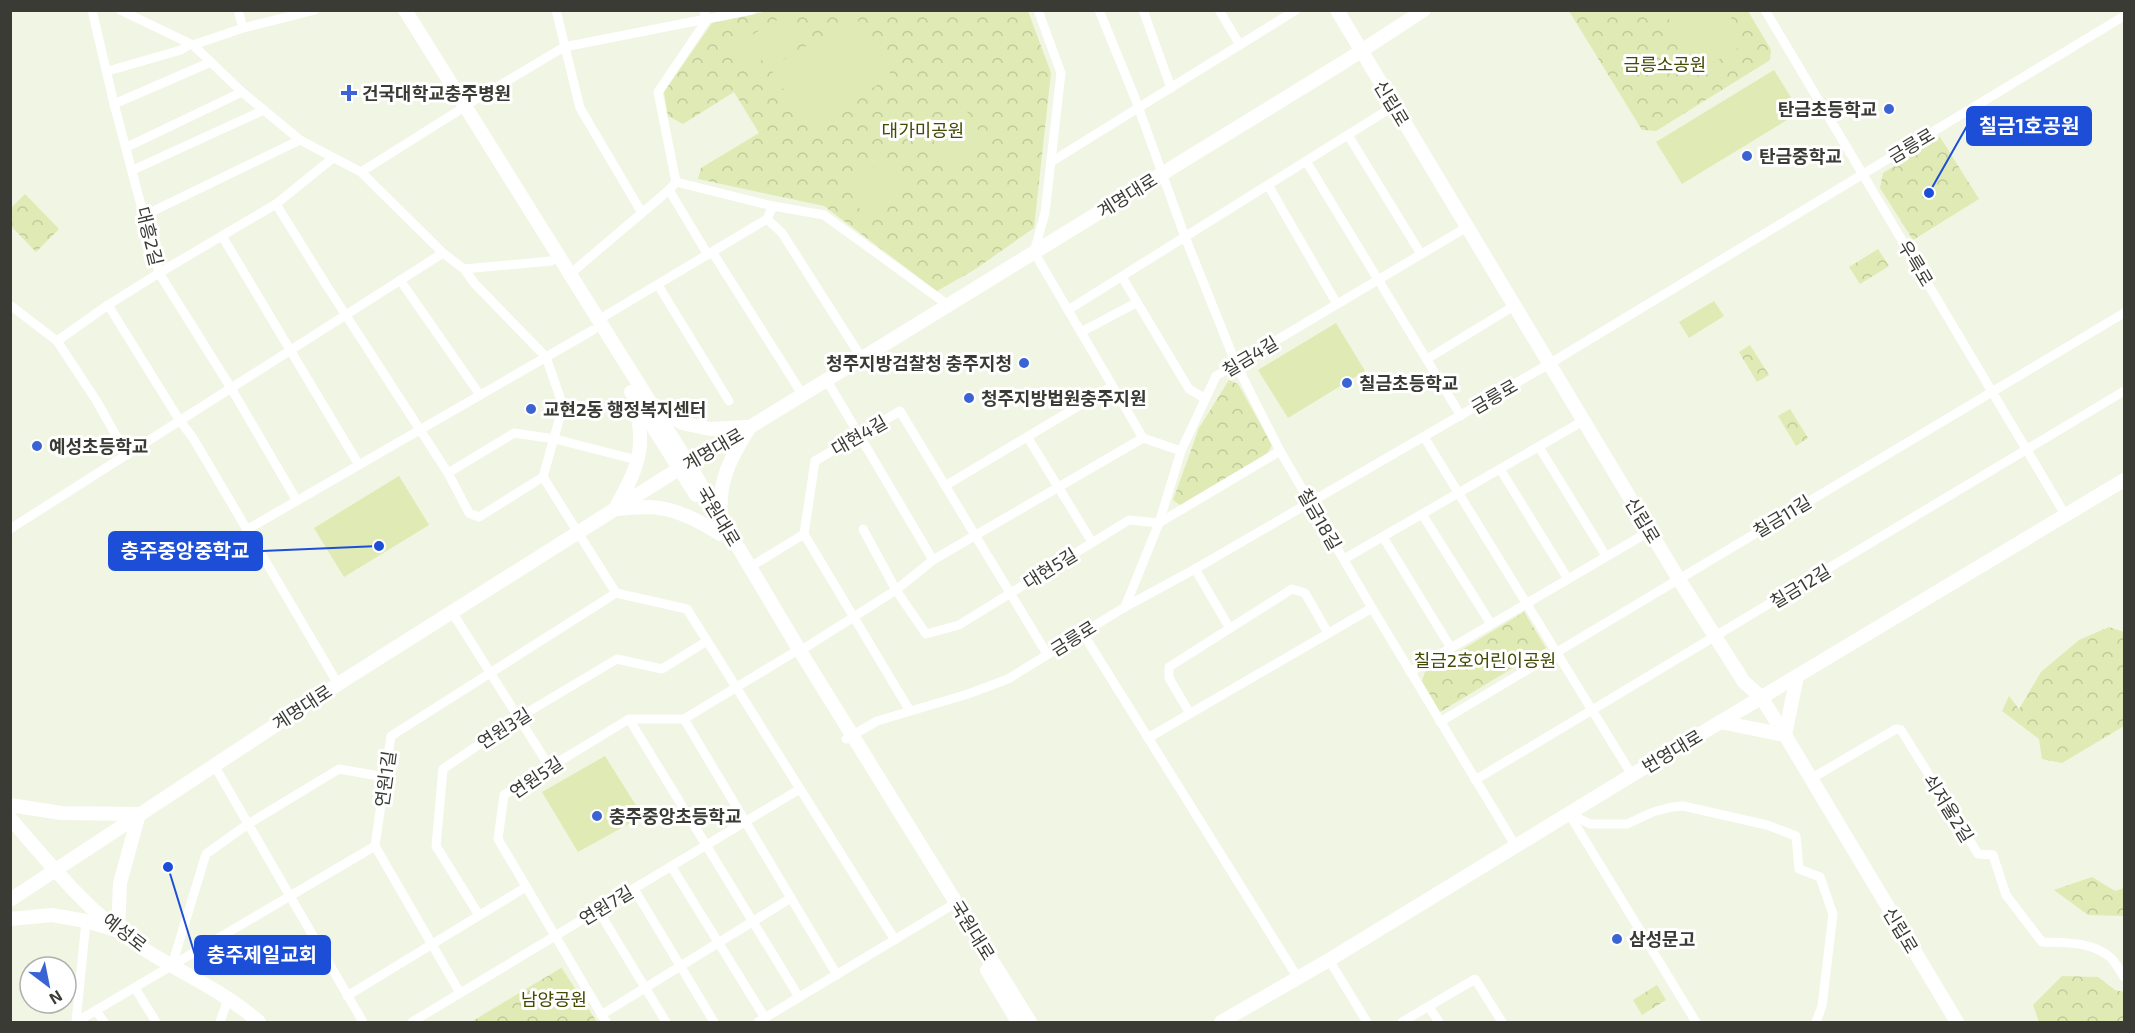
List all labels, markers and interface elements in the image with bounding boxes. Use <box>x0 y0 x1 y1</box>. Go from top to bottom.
park label: 금릉소공원 <box>1624 53 1706 75</box>
street label: 신립로 <box>1370 76 1414 130</box>
place label: 건국대학교충주병원 <box>362 82 511 104</box>
marker: 건국대학교충주병원 <box>340 84 358 102</box>
place label: 탄금초등학교 <box>1778 98 1877 120</box>
marker: 탄금초등학교 <box>1882 102 1896 116</box>
callout: 칠금1호공원 <box>1967 107 2091 145</box>
text: 칠금1호공원 <box>1979 113 2079 137</box>
park label: 대가미공원 <box>882 119 964 141</box>
street label: 금릉로 <box>1884 123 1938 167</box>
place label: 탄금중학교 <box>1759 145 1842 167</box>
marker: 탄금중학교 <box>1740 149 1754 163</box>
street label: 계명대로 <box>1093 168 1161 222</box>
street label: 대흥2길 <box>132 204 168 268</box>
street label: 우륵로 <box>1894 236 1938 290</box>
street label: 칠금4길 <box>1218 331 1282 381</box>
place label: 청주지방검찰청 충주지청 <box>826 352 1012 374</box>
marker: 청주지방검찰청 충주지청 <box>1017 356 1031 370</box>
place label: 칠금초등학교 <box>1359 372 1458 394</box>
street label: 금릉로 <box>1467 374 1521 418</box>
marker: 칠금초등학교 <box>1340 376 1354 390</box>
place label: 청주지방법원충주지원 <box>981 387 1147 409</box>
marker: 청주지방법원충주지원 <box>962 391 976 405</box>
place label: 교현2동 행정복지센터 <box>543 398 706 420</box>
marker: 교현2동 행정복지센터 <box>524 402 538 416</box>
street label: 대현4길 <box>827 410 891 460</box>
street label: 계명대로 <box>679 423 747 475</box>
place label: 예성초등학교 <box>49 435 148 457</box>
marker: 예성초등학교 <box>30 439 44 453</box>
street label: 국원대로 <box>693 482 745 550</box>
street label: 칠금18길 <box>1294 484 1346 554</box>
street label: 칠금11길 <box>1749 490 1815 542</box>
street label: 신립로 <box>1621 493 1665 547</box>
callout: 충주중앙중학교 <box>109 532 262 570</box>
text: 충주중앙중학교 <box>121 538 249 562</box>
street label: 대현5길 <box>1019 543 1081 593</box>
street label: 칠금12길 <box>1766 559 1834 613</box>
street label: 금릉로 <box>1046 616 1100 660</box>
park label: 칠금2호어린이공원 <box>1414 649 1556 671</box>
street label: 계명대로 <box>268 680 336 734</box>
street label: 연원3길 <box>473 703 535 753</box>
street label: 번영대로 <box>1638 725 1706 777</box>
street label: 연원1길 <box>370 749 400 809</box>
street label: 연원5길 <box>505 751 567 803</box>
street label: 쇠저울2길 <box>1919 770 1979 846</box>
place label: 충주중앙초등학교 <box>609 805 741 827</box>
marker: 충주중앙초등학교 <box>590 809 604 823</box>
street label: 연원7길 <box>575 880 637 930</box>
street label: 국원대로 <box>946 896 1000 964</box>
street label: 신립로 <box>1879 903 1923 957</box>
street label: 예성로 <box>99 908 151 956</box>
place label: 삼성문고 <box>1629 928 1695 950</box>
marker: 삼성문고 <box>1610 932 1624 946</box>
callout: 충주제일교회 <box>195 936 330 974</box>
text: 충주제일교회 <box>207 942 317 966</box>
north arrow <box>18 955 78 1015</box>
text: N <box>46 987 66 1009</box>
park label: 남양공원 <box>521 988 587 1010</box>

